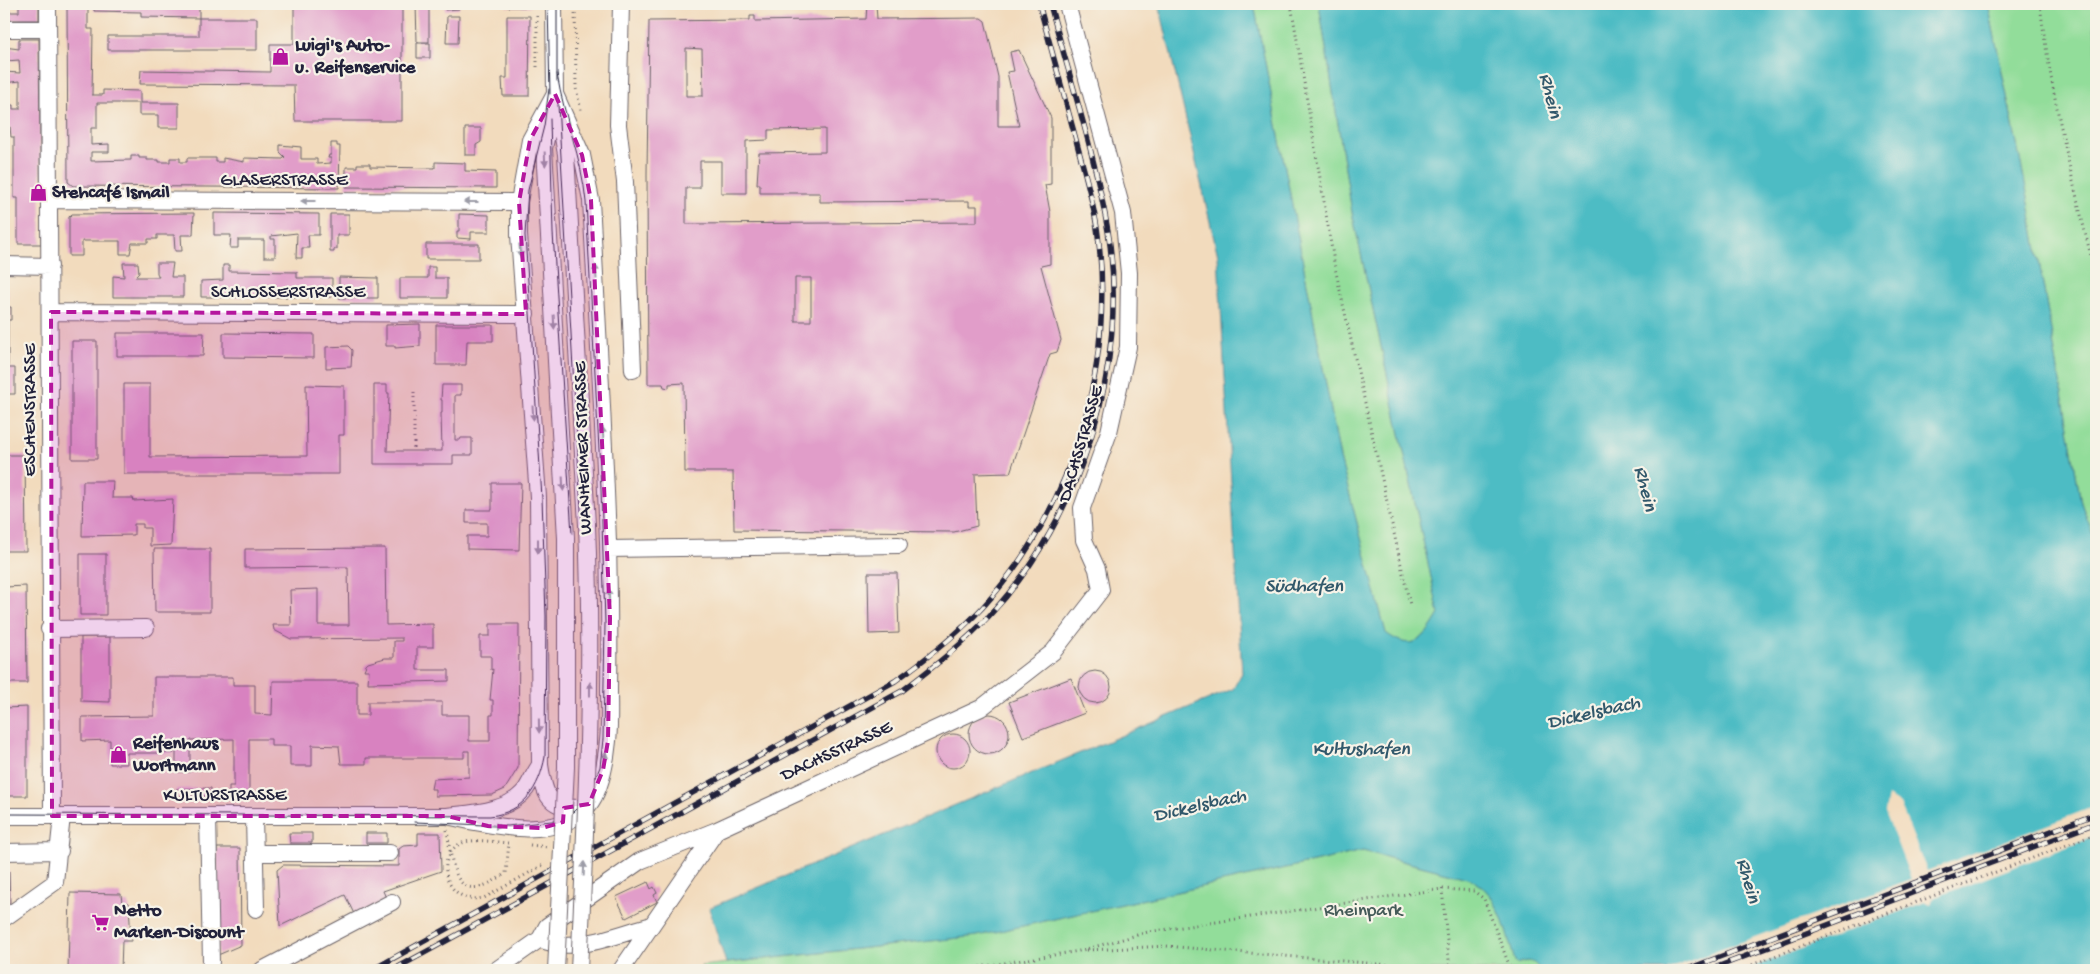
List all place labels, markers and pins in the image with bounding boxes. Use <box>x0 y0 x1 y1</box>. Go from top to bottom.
place label: Luigi's Auto- u. Reifenservice <box>295 35 416 80</box>
shop icon: Luigi's Auto- u. Reifenservice <box>271 47 291 67</box>
place label: Stehcafé Ismail <box>52 182 170 205</box>
shop icon: Stehcafé Ismail <box>28 183 48 203</box>
place label: Reifenhaus Wortmann <box>132 733 219 778</box>
shop icon: Reifenhaus Wortmann <box>109 745 129 765</box>
place label: Netto Marken-Discount <box>114 900 245 945</box>
supermarket icon: Netto Marken-Discount <box>90 912 110 932</box>

